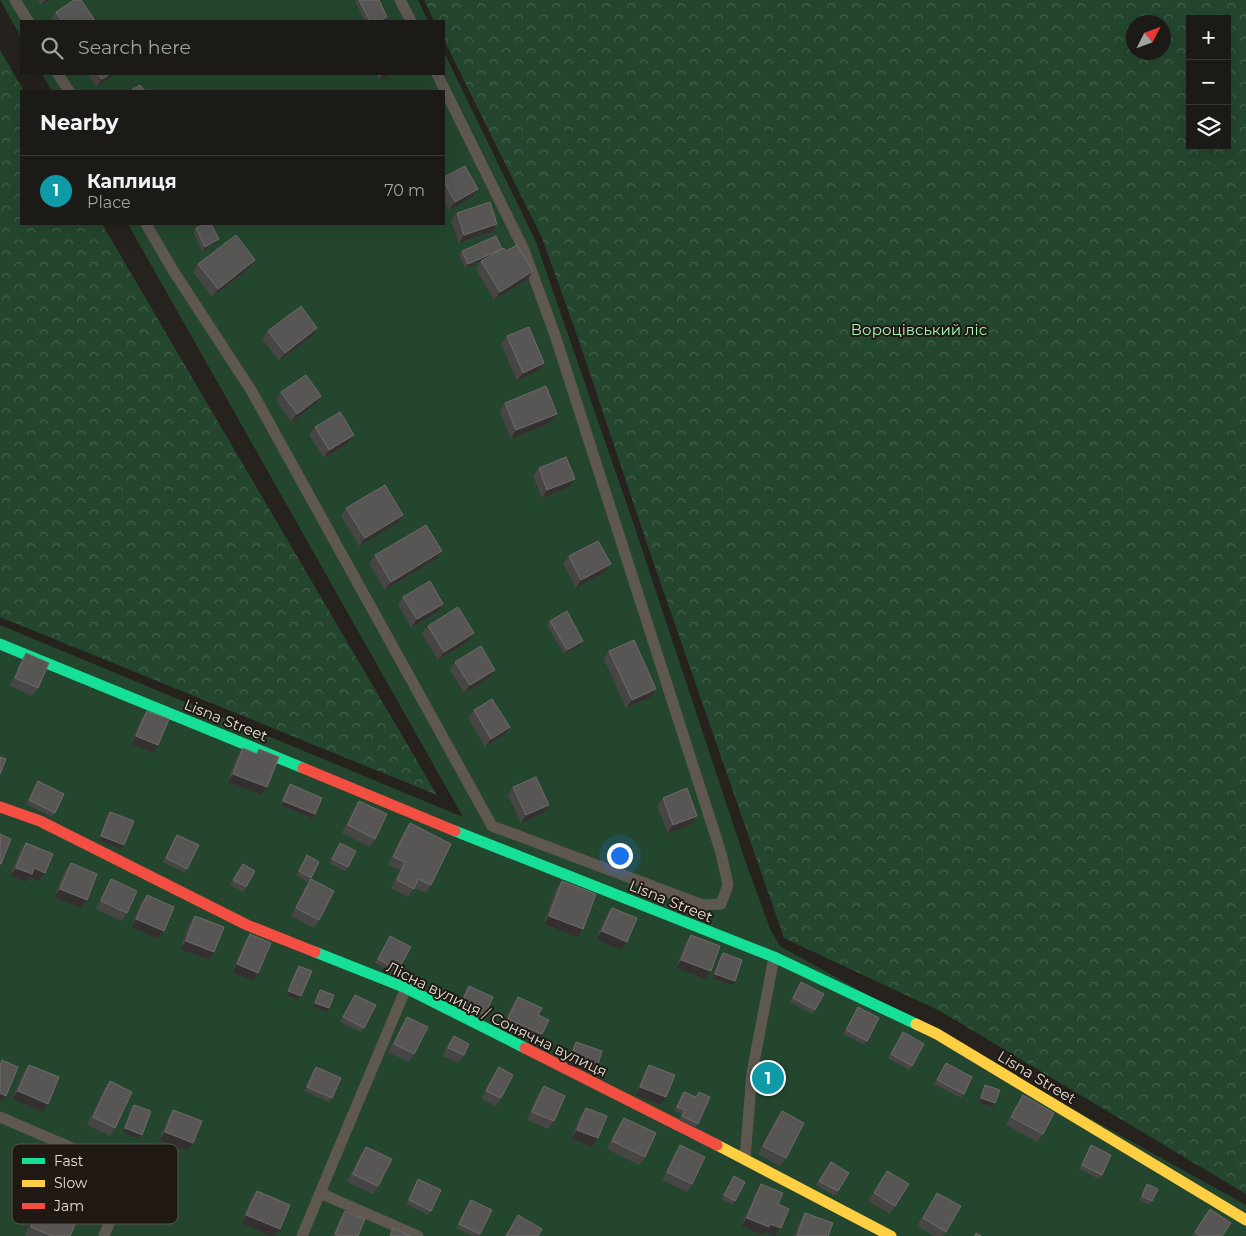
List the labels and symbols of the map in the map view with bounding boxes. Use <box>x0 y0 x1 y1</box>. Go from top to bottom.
north arrow <box>1126 15 1171 60</box>
park label: Вороцівський ліс <box>851 320 987 339</box>
street label: Lisna Street <box>181 695 271 745</box>
your location <box>607 843 633 869</box>
street label: Lisna Street <box>626 876 716 926</box>
street label: Лісна вулиця / Сонячна вулиця <box>383 957 611 1081</box>
street label: Lisna Street <box>994 1046 1080 1108</box>
pin: 1 <box>752 1059 784 1097</box>
legend <box>12 1144 178 1224</box>
text: Fast <box>54 1152 84 1170</box>
text: Slow <box>54 1174 88 1192</box>
text: Jam <box>53 1197 84 1215</box>

